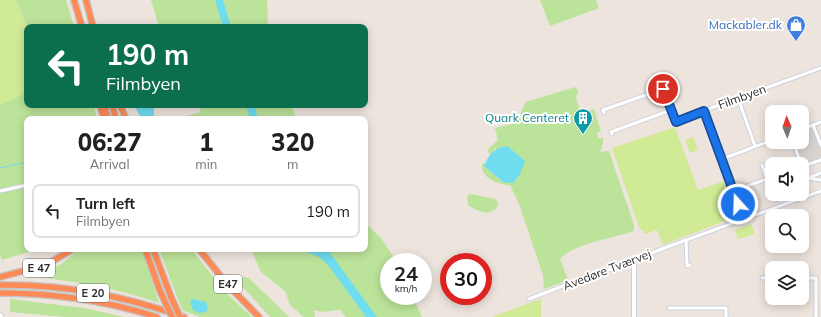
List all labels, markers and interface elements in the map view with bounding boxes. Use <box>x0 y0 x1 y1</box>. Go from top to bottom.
shop icon: Mackabler.dk <box>785 14 807 42</box>
place label: Mackabler.dk <box>709 17 783 32</box>
text: 190 m <box>106 37 189 72</box>
icon: left <box>40 40 92 92</box>
text: Filmbyen <box>106 72 181 95</box>
pin <box>646 72 680 106</box>
icon: arrive <box>652 78 674 100</box>
street label: Filmbyen <box>716 81 768 112</box>
north arrow <box>765 105 809 149</box>
map controls <box>765 105 809 305</box>
building icon: Quark Centeret <box>572 107 594 135</box>
place label: Quark Centeret <box>485 110 569 125</box>
text: 06:27 <box>78 127 142 157</box>
text: 1 <box>199 127 214 157</box>
text: 320 <box>271 127 314 157</box>
text: Arrival <box>90 156 130 172</box>
text: min <box>195 156 217 172</box>
text: m <box>287 156 298 172</box>
button: sound <box>765 157 809 201</box>
position arrow <box>717 183 759 225</box>
text: Turn left <box>76 194 135 213</box>
icon: left <box>42 200 64 222</box>
text: 190 m <box>306 202 350 221</box>
button: search <box>765 209 809 253</box>
text: Filmbyen <box>76 213 130 229</box>
street label: Avedøre Tværvej <box>561 246 653 293</box>
speed limit sign: 30 <box>440 253 492 305</box>
road number: E 47 <box>23 259 55 277</box>
text: 24 <box>394 261 418 286</box>
button: layers <box>765 261 809 305</box>
road number: E47 <box>214 275 242 293</box>
text: km/h <box>395 282 417 295</box>
road number: E 20 <box>77 284 109 302</box>

